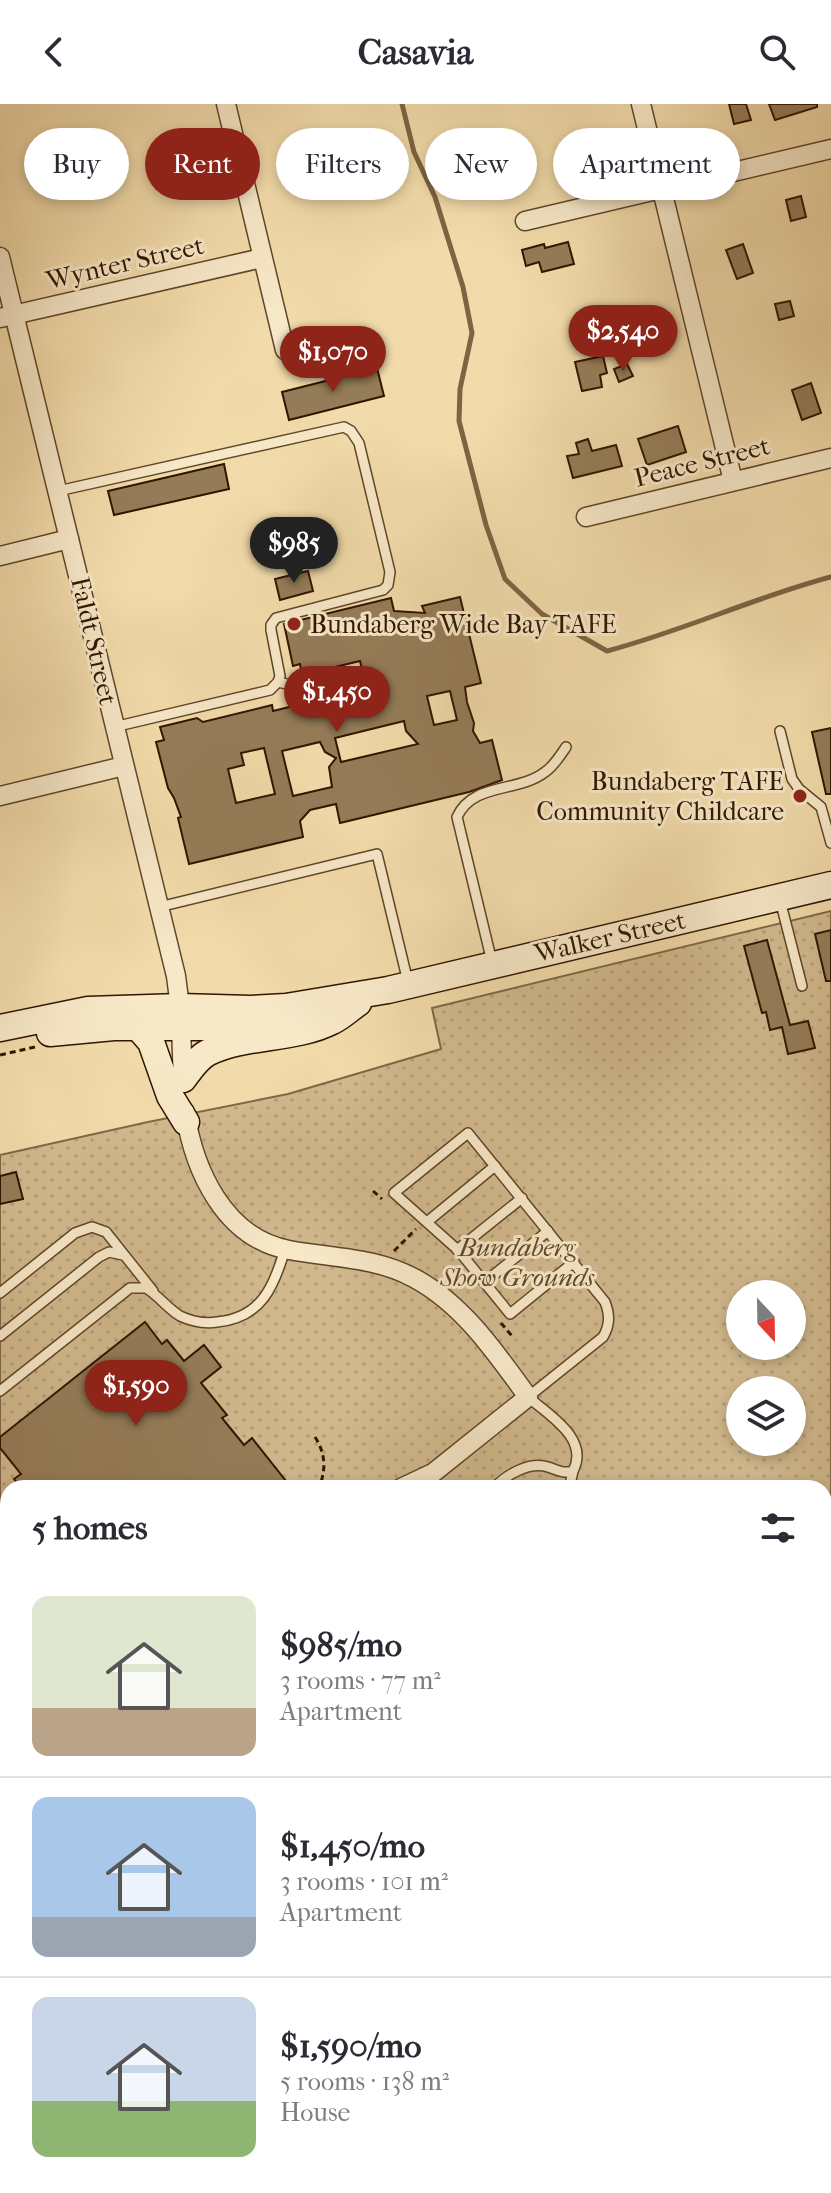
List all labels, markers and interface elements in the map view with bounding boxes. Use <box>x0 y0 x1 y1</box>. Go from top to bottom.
icon: back <box>32 30 76 74</box>
icon: search <box>755 30 799 74</box>
text: Casavia <box>358 31 473 73</box>
chip: Buy <box>24 128 129 200</box>
chip: Rent <box>145 128 260 200</box>
chip: Filters <box>276 128 409 200</box>
chip: New <box>425 128 537 200</box>
chip: Apartment <box>553 128 740 200</box>
street label: Wynter Street <box>42 230 208 296</box>
pin: $2,540 <box>558 305 688 373</box>
text: $2,540 <box>587 315 659 346</box>
pin: $1,070 <box>268 326 398 394</box>
text: $1,070 <box>298 336 368 367</box>
street label: Peace Street <box>631 430 774 494</box>
pin: $985 <box>247 517 341 585</box>
text: $985 <box>268 527 320 558</box>
street label: Faldt Street <box>64 574 124 709</box>
place label: Bundaberg Wide Bay TAFE <box>310 609 617 640</box>
marker: Bundaberg Wide Bay TAFE <box>285 615 303 633</box>
pin: $1,450 <box>272 666 402 734</box>
text: $1,450 <box>302 676 372 707</box>
place label: Bundaberg TAFE Community Childcare <box>536 766 784 827</box>
marker: Bundaberg TAFE Community Childcare <box>791 787 809 805</box>
street label: Walker Street <box>530 904 689 970</box>
park label: Bundaberg Show Grounds <box>439 1232 595 1293</box>
north arrow <box>726 1280 806 1360</box>
map controls <box>726 1280 806 1456</box>
pin: $1,590 <box>71 1360 201 1428</box>
text: $1,590 <box>102 1370 170 1401</box>
button: layers <box>726 1376 806 1456</box>
icon: filters <box>756 1506 800 1550</box>
text: 5 homes <box>32 1508 147 1548</box>
text: $985/mo <box>280 1625 402 1665</box>
icon: home <box>96 1628 192 1724</box>
text: 3 rooms · 77 m² <box>280 1665 441 1696</box>
text: Apartment <box>280 1696 402 1727</box>
text: $1,450/mo <box>280 1826 425 1866</box>
icon: home <box>96 1829 192 1925</box>
text: 3 rooms · 101 m² <box>280 1866 448 1897</box>
text: Apartment <box>280 1897 402 1928</box>
text: $1,590/mo <box>280 2026 421 2066</box>
icon: home <box>96 2029 192 2125</box>
text: 5 rooms · 138 m² <box>280 2066 449 2097</box>
text: House <box>280 2097 350 2128</box>

